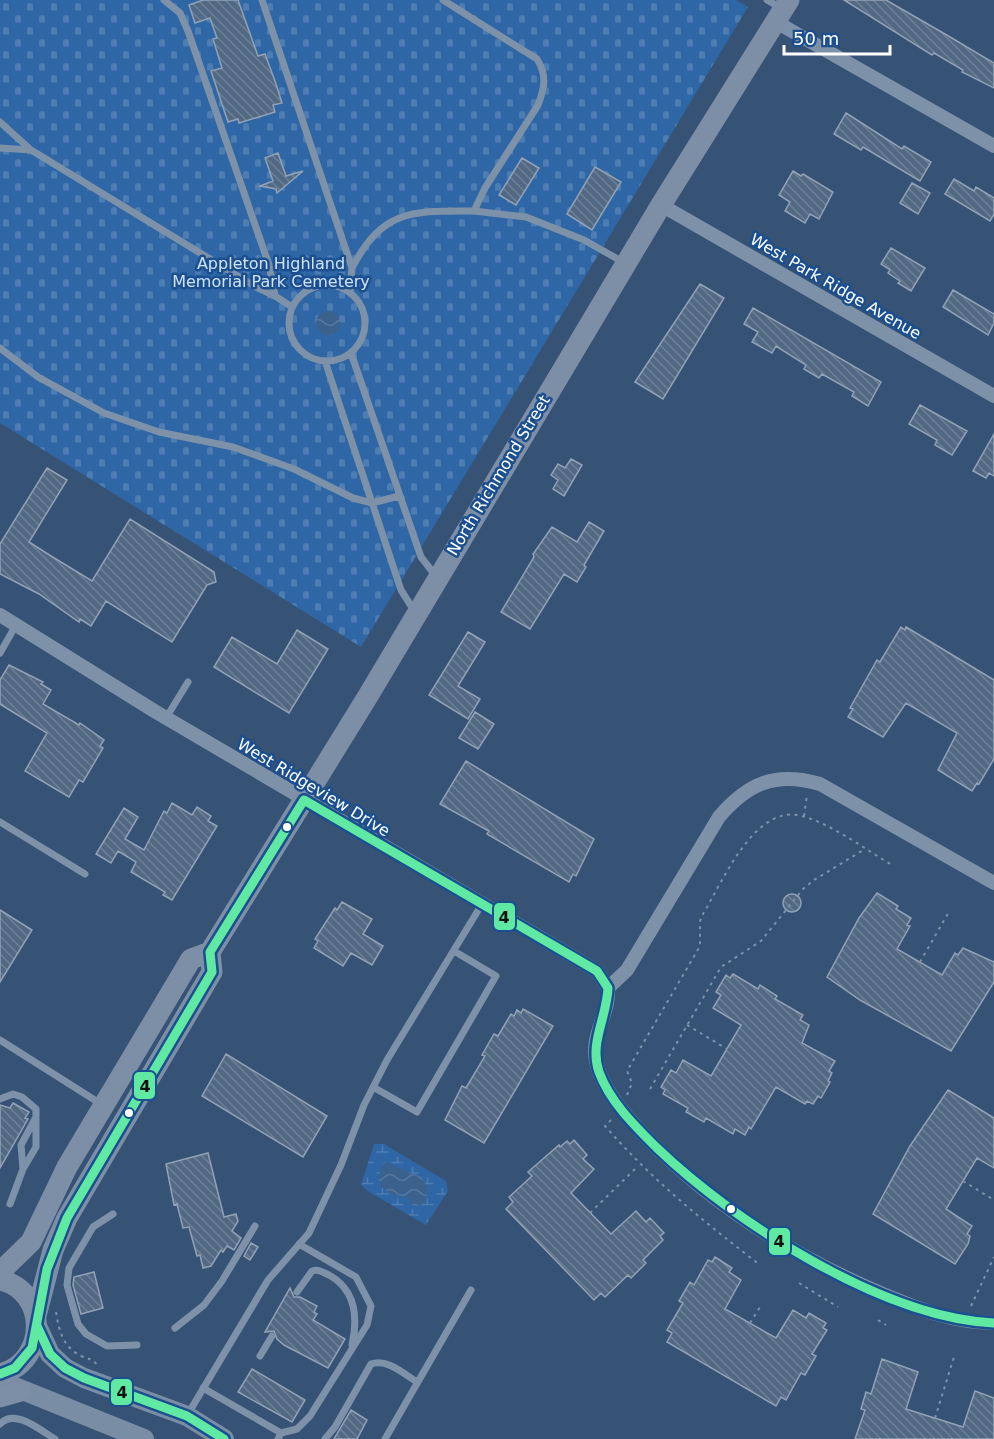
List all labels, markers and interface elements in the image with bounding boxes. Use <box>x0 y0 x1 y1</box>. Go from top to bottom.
scale bar <box>784 18 890 56</box>
text: 50 m <box>793 28 839 49</box>
street label: West Park Ridge Avenue <box>747 230 925 343</box>
park label: Appleton Highland Memorial Park Cemetery <box>172 254 370 291</box>
street label: North Richmond Street <box>443 392 554 559</box>
street label: West Ridgeview Drive <box>234 734 394 841</box>
unlabelled marker <box>281 821 293 833</box>
line badge: 4 <box>493 902 516 931</box>
text: 4 <box>498 908 510 927</box>
line badge: 4 <box>133 1071 156 1100</box>
text: 4 <box>139 1077 151 1096</box>
unlabelled marker <box>123 1107 135 1119</box>
unlabelled marker <box>725 1203 737 1215</box>
line badge: 4 <box>768 1227 791 1256</box>
text: 4 <box>773 1232 785 1251</box>
line badge: 4 <box>110 1378 133 1406</box>
text: 4 <box>116 1383 128 1402</box>

